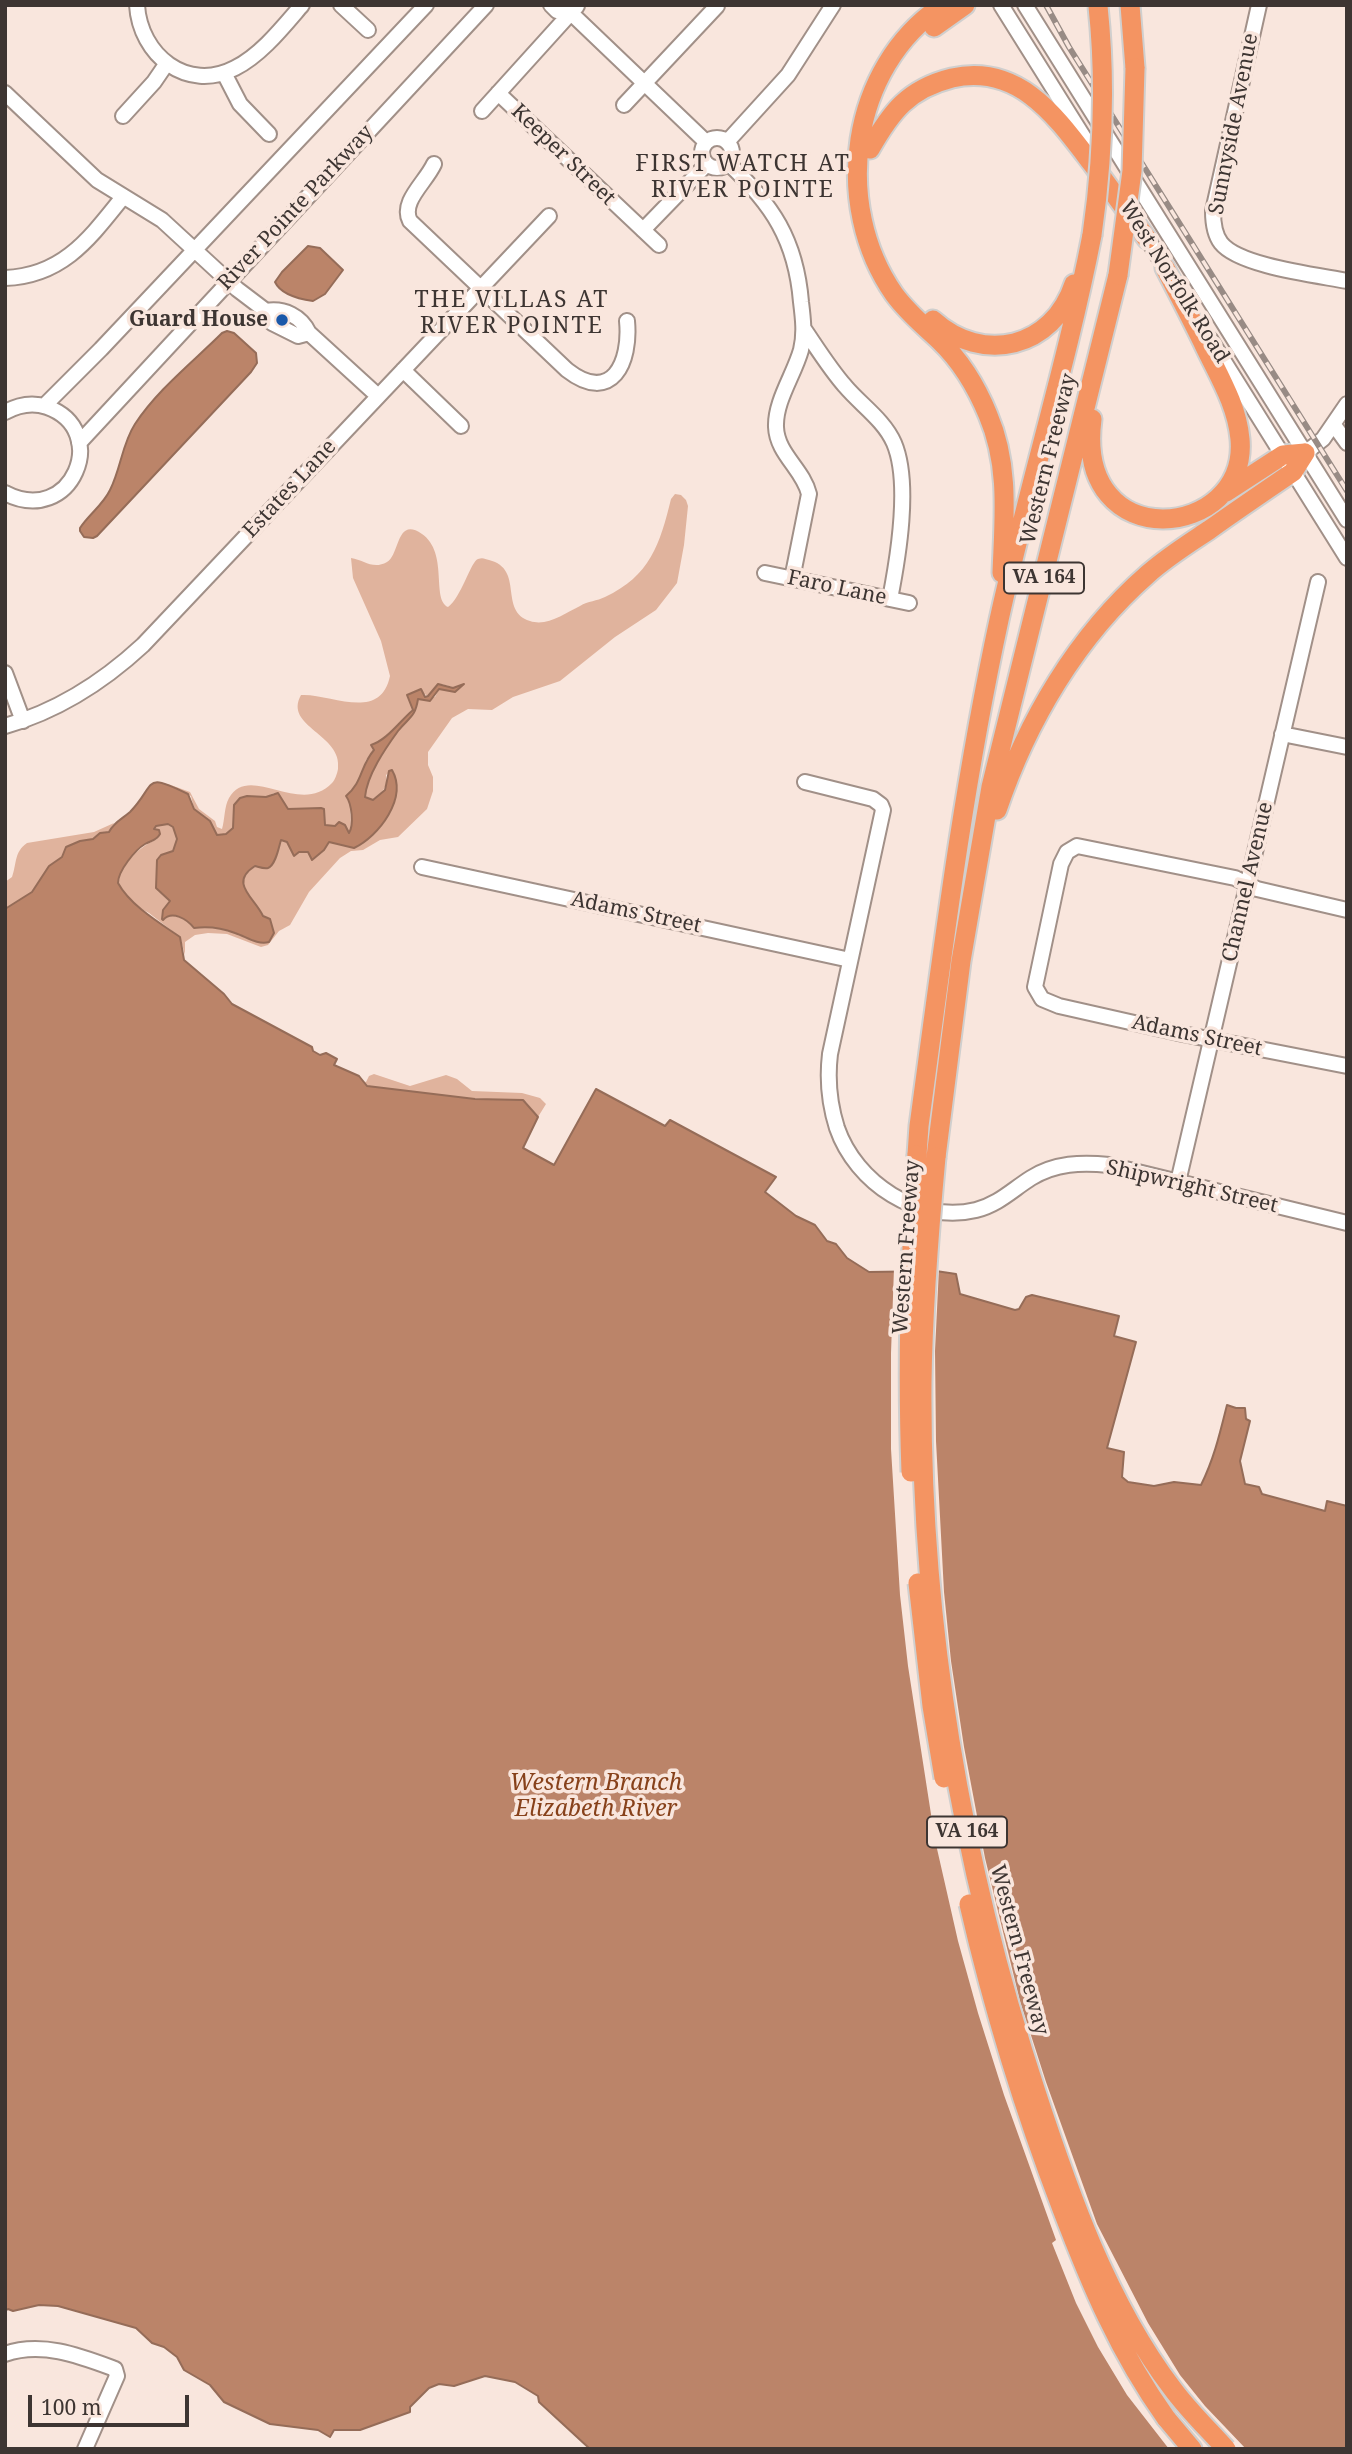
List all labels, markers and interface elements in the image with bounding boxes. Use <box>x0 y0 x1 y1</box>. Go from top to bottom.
street label: Sunnyside Avenue <box>1204 31 1264 217</box>
street label: Keeper Street <box>506 99 620 211</box>
street label: River Pointe Parkway <box>213 120 379 296</box>
district label: FIRST WATCH AT RIVER POINTE <box>637 150 849 204</box>
street label: West Norfolk Road <box>1114 196 1234 368</box>
district label: THE VILLAS AT RIVER POINTE <box>416 286 608 340</box>
place label: Guard House <box>129 307 268 333</box>
marker: Guard House <box>274 312 290 328</box>
street label: Western Freeway <box>1016 371 1082 547</box>
street label: Estates Lane <box>238 435 342 543</box>
road number: VA 164 <box>1004 562 1084 594</box>
street label: Faro Lane <box>785 565 889 611</box>
street label: Channel Avenue <box>1217 800 1279 964</box>
street label: Adams Street <box>569 887 703 939</box>
street label: Adams Street <box>1130 1010 1264 1062</box>
street label: Shipwright Street <box>1104 1155 1280 1219</box>
street label: Western Freeway <box>888 1159 926 1335</box>
water label: Western Branch Elizabeth River <box>510 1769 682 1823</box>
road number: VA 164 <box>927 1816 1007 1848</box>
street label: Western Freeway <box>984 1862 1054 2038</box>
scale bar <box>32 2380 192 2424</box>
text: 100 m <box>41 2393 102 2421</box>

